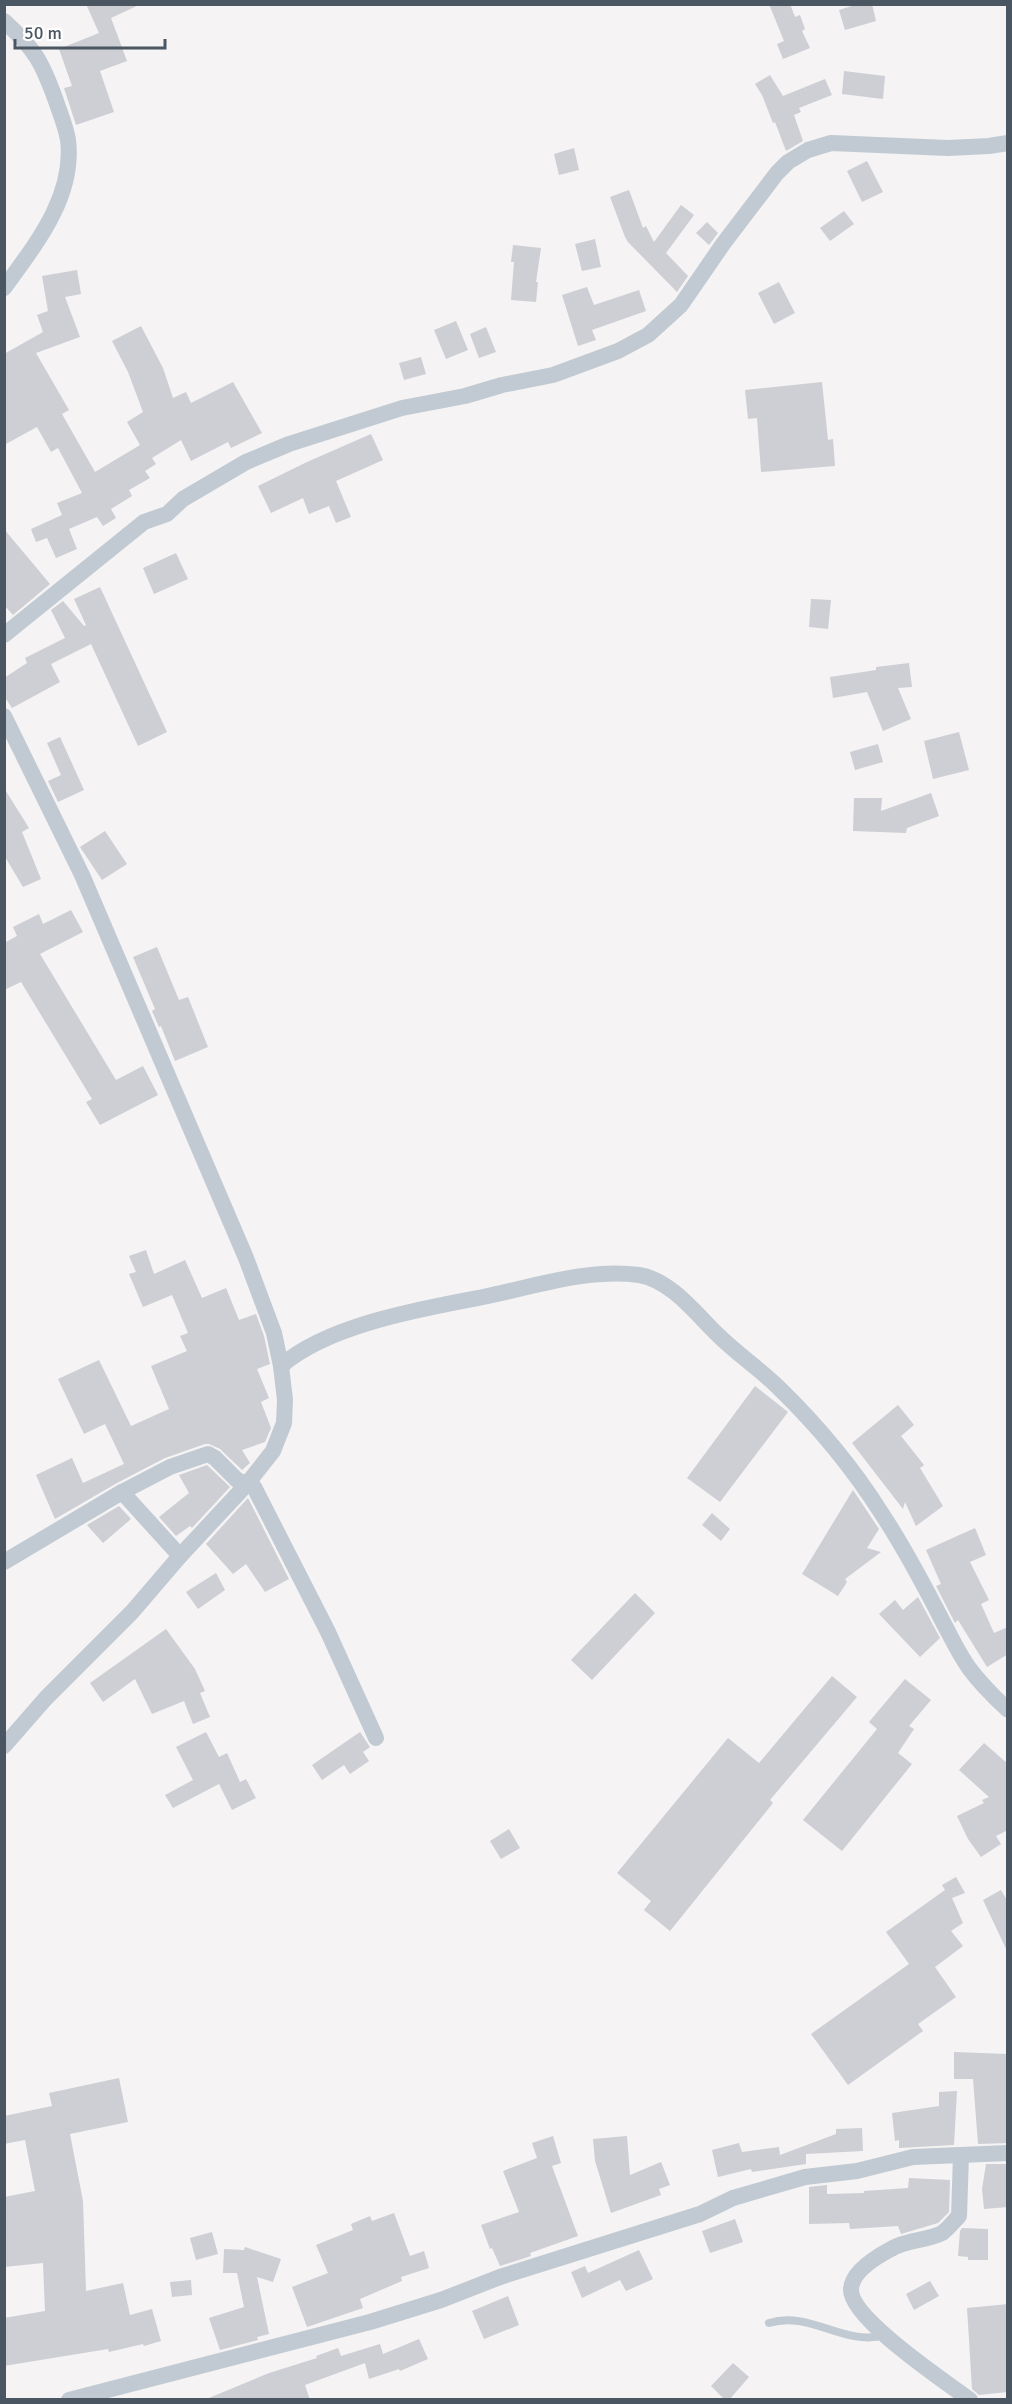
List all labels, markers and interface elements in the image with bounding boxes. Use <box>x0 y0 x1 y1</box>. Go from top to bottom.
scale bar <box>15 12 165 50</box>
text: 50 m <box>24 22 62 44</box>

